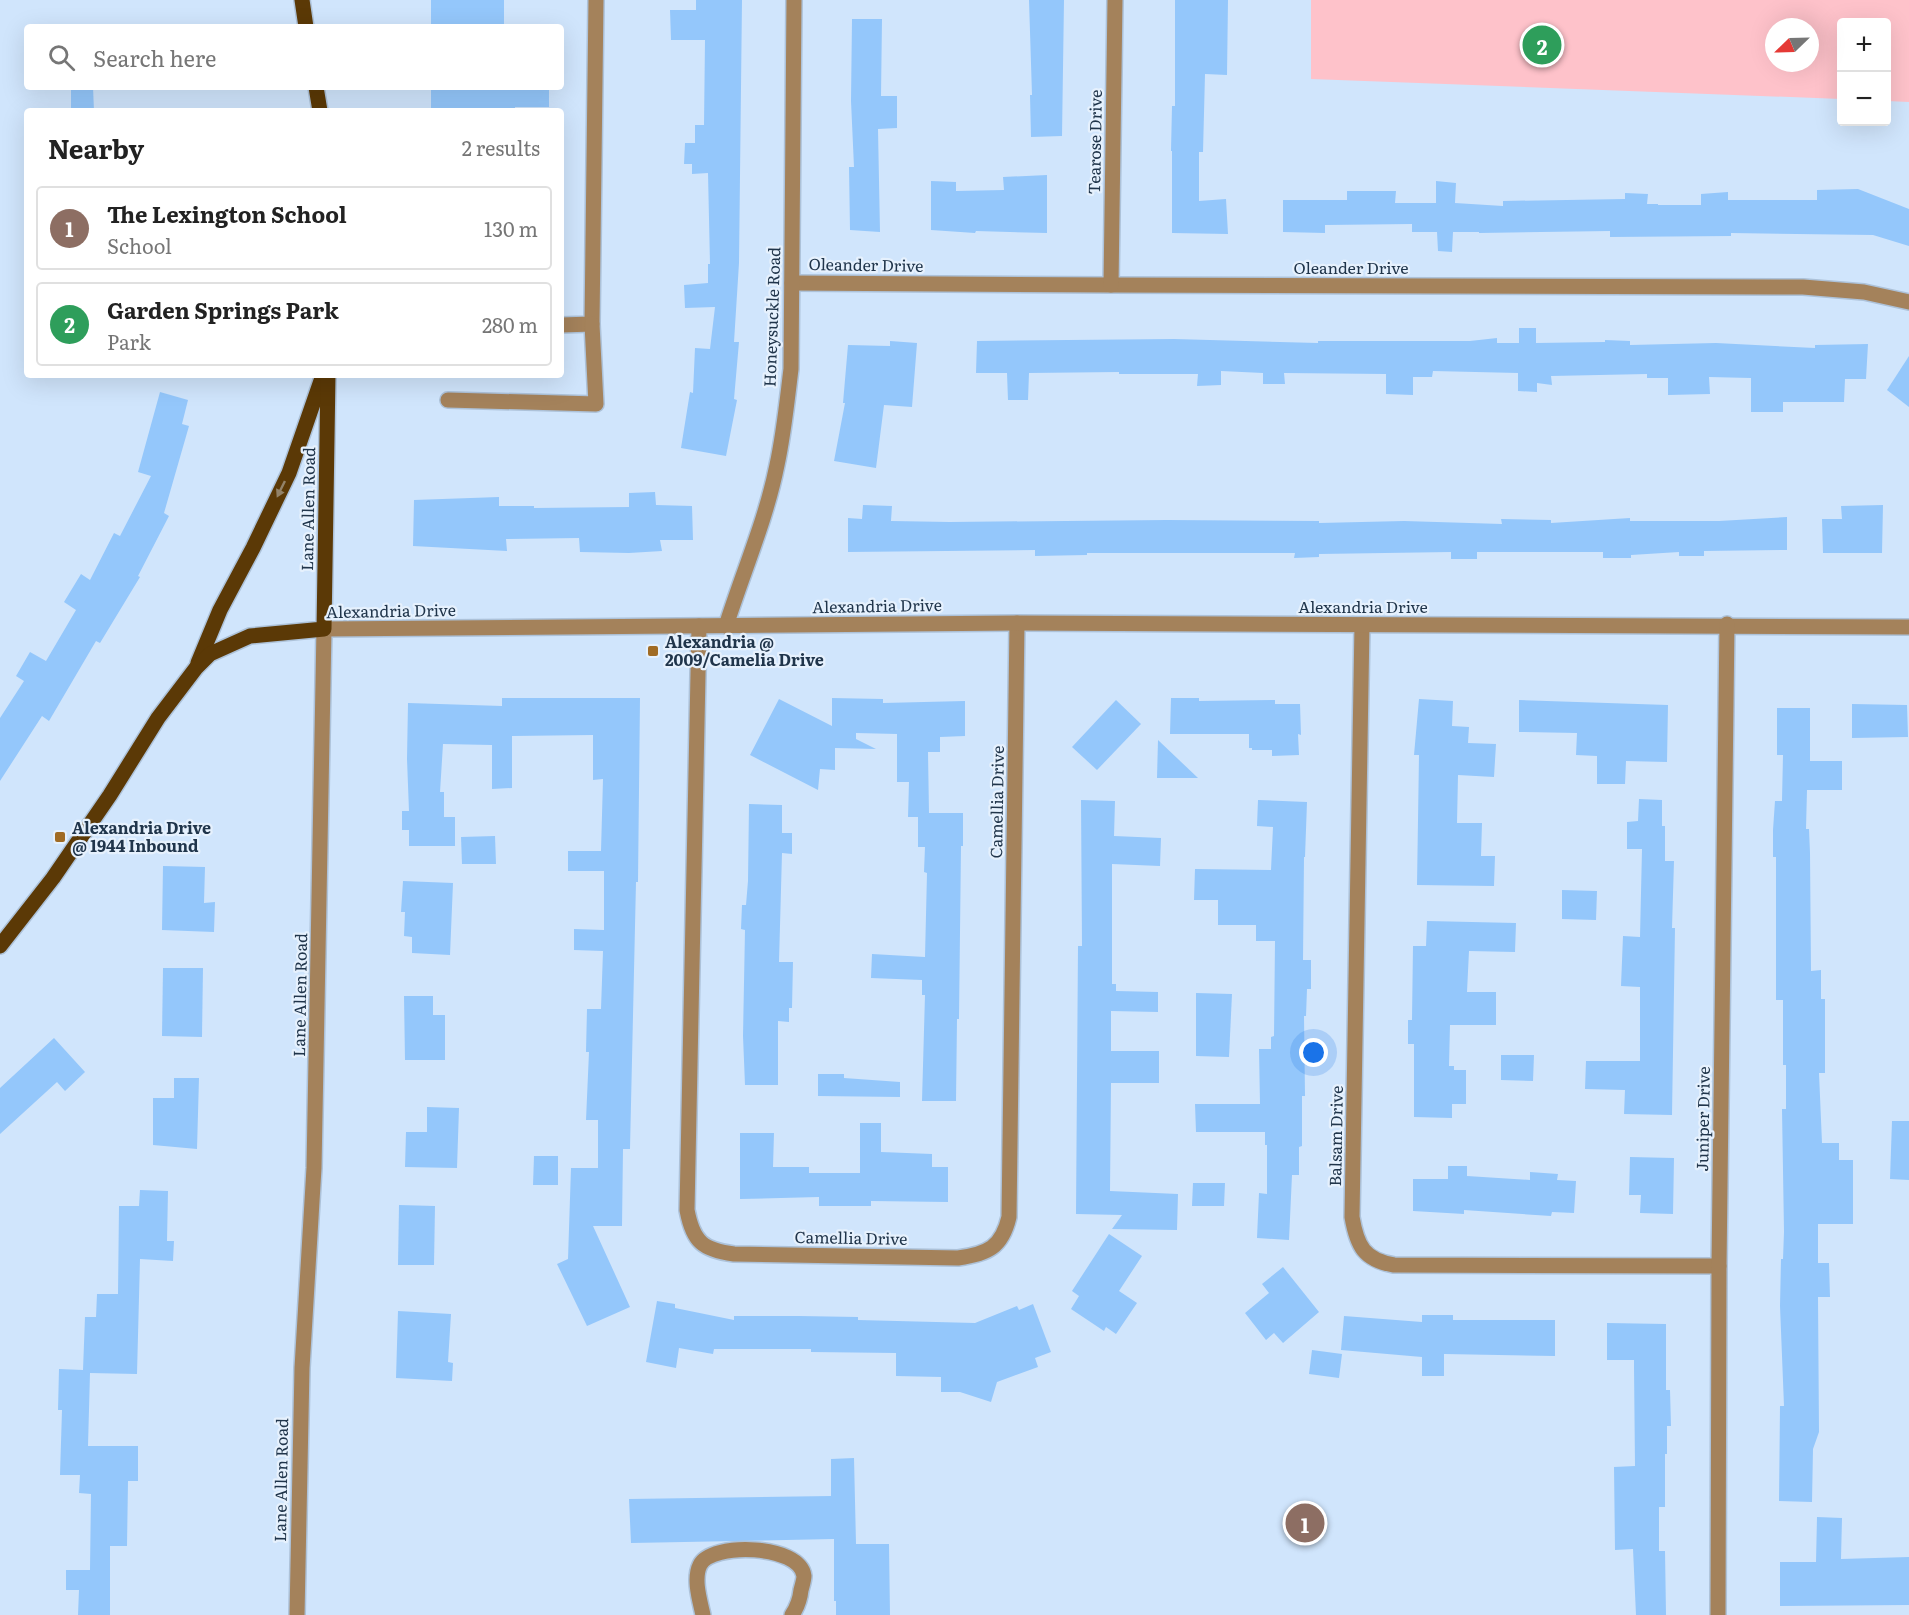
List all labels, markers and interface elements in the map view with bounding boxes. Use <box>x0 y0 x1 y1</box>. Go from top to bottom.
north arrow <box>1765 18 1819 72</box>
map controls <box>1837 18 1891 126</box>
button: + <box>1837 18 1891 72</box>
pin: 2 <box>1522 22 1562 68</box>
search box <box>24 24 564 90</box>
icon: search <box>45 41 78 74</box>
text: Search here <box>93 41 216 74</box>
button: − <box>1837 72 1891 126</box>
street label: Tearose Drive <box>1081 89 1107 195</box>
text: Nearby <box>48 128 144 167</box>
text: 2 results <box>462 132 540 162</box>
text: The Lexington School <box>107 197 347 230</box>
text: 1 <box>65 213 74 243</box>
text: 130 m <box>484 213 538 243</box>
text: School <box>107 230 172 260</box>
street label: Honeysuckle Road <box>757 246 785 387</box>
street label: Oleander Drive <box>808 251 924 277</box>
street label: Oleander Drive <box>1293 255 1409 279</box>
text: Garden Springs Park <box>107 293 339 326</box>
text: 2 <box>64 309 75 339</box>
text: 280 m <box>482 309 538 339</box>
text: Park <box>107 326 151 356</box>
street label: Lane Allen Road <box>294 447 320 571</box>
one-way arrow <box>277 480 286 497</box>
street label: Alexandria Drive <box>812 592 942 618</box>
street label: Alexandria Drive <box>1298 594 1428 618</box>
street label: Alexandria Drive <box>326 597 456 623</box>
place label: Alexandria @ 2009/Camelia Drive <box>665 629 824 671</box>
marker: Alexandria @ 2009/Camelia Drive <box>646 644 660 658</box>
street label: Camellia Drive <box>983 745 1009 859</box>
place label: Alexandria Drive @ 1944 Inbound <box>72 815 211 857</box>
marker: Alexandria Drive @ 1944 Inbound <box>53 830 67 844</box>
street label: Lane Allen Road <box>286 933 312 1057</box>
your location <box>1299 1038 1328 1067</box>
street label: Juniper Drive <box>1689 1066 1715 1172</box>
street label: Balsam Drive <box>1322 1085 1348 1187</box>
street label: Camellia Drive <box>794 1224 908 1250</box>
street label: Lane Allen Road <box>267 1418 293 1542</box>
pin: 1 <box>1286 1500 1324 1546</box>

